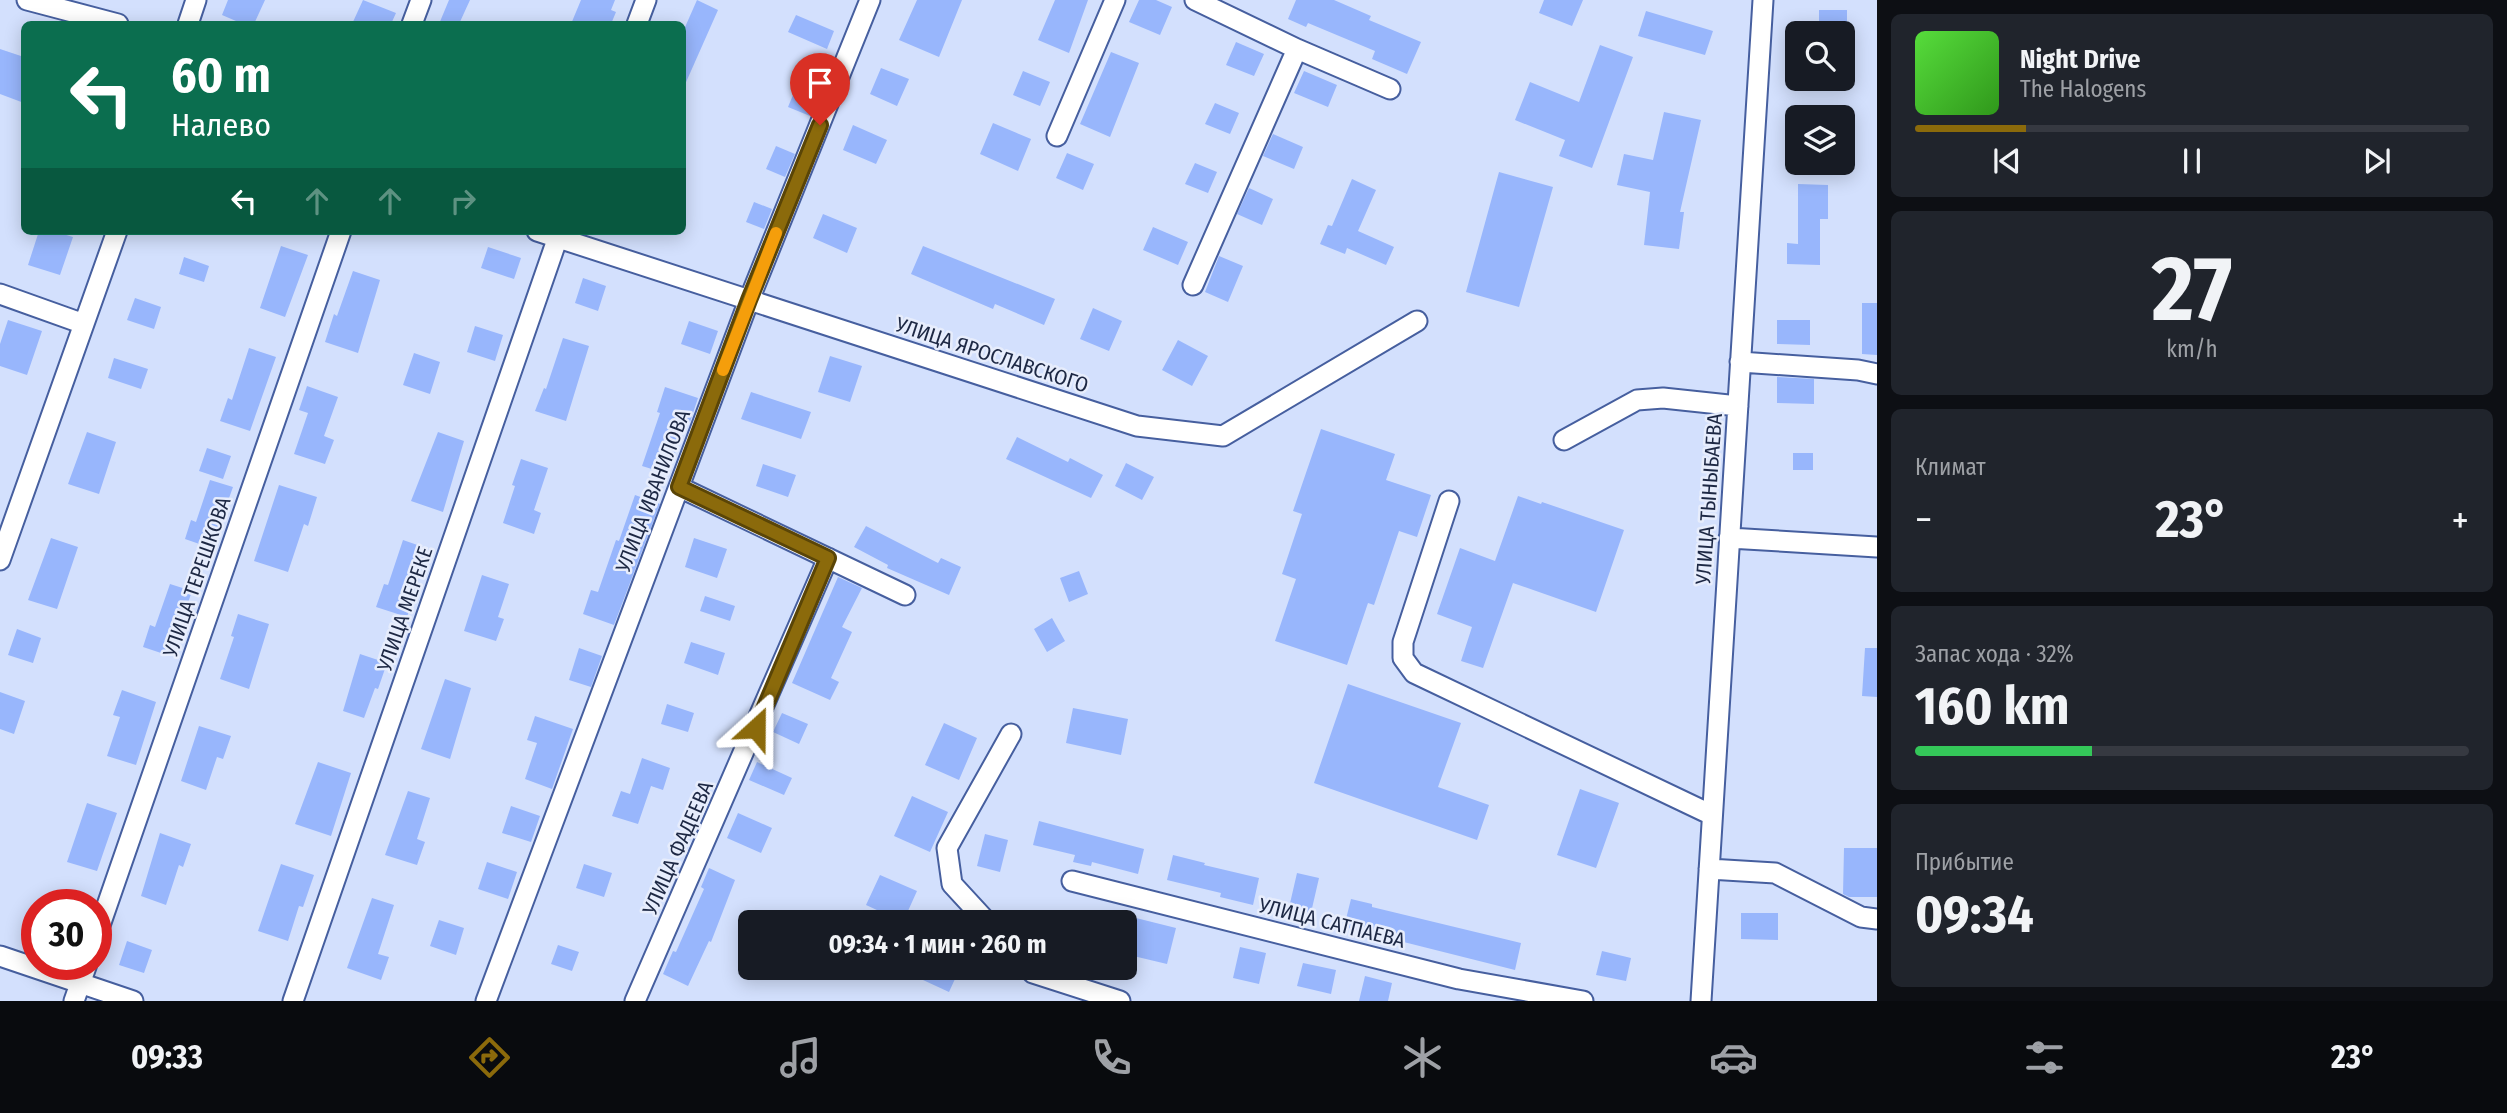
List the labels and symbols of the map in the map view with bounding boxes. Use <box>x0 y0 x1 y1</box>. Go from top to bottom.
pin <box>790 53 850 125</box>
street label: УЛИЦА ЯРОСЛАВСКОГО <box>891 311 1092 398</box>
street label: УЛИЦА ИВАНИЛОВА <box>610 406 696 577</box>
street label: УЛИЦА ТЫНЫБАЕВА <box>1690 413 1728 586</box>
street label: УЛИЦА ТЕРЕШКОВА <box>157 493 237 661</box>
street label: УЛИЦА МЕРЕКЕ <box>371 543 439 676</box>
position arrow <box>719 691 793 765</box>
street label: УЛИЦА ФАДЕЕВА <box>637 777 719 920</box>
speed limit sign: 30 <box>21 889 112 980</box>
street label: УЛИЦА САТПАЕВА <box>1255 892 1408 954</box>

